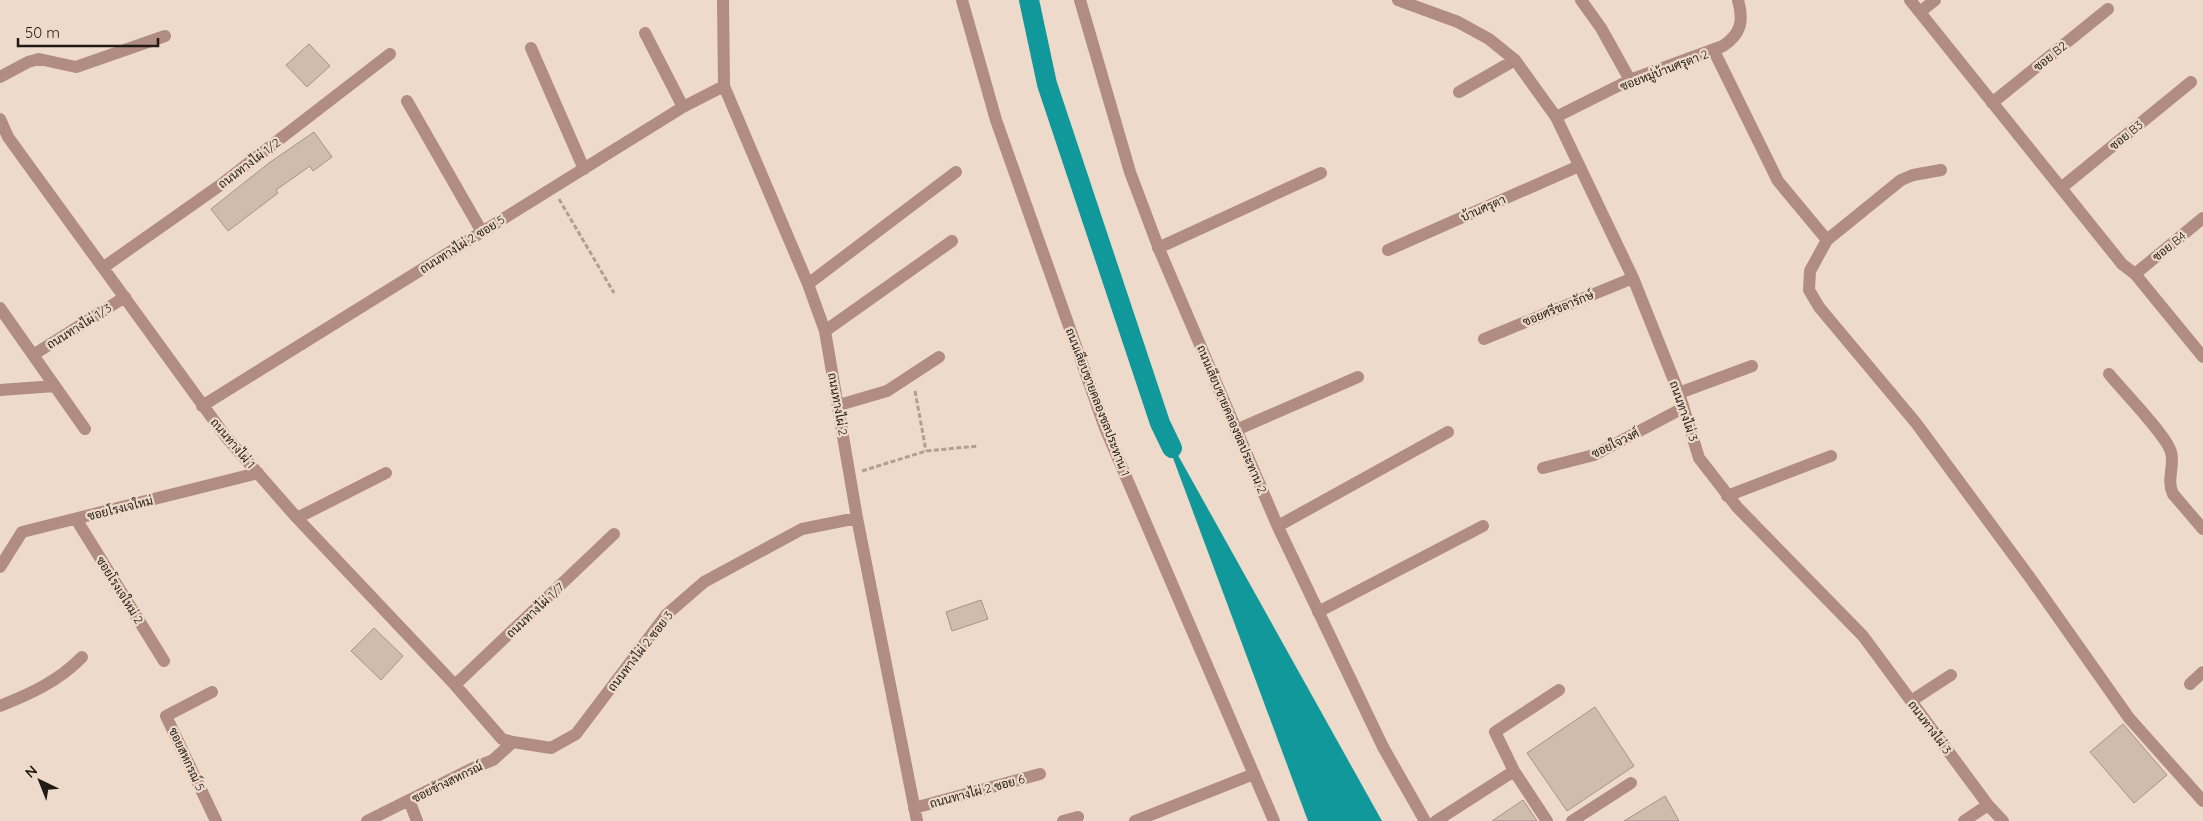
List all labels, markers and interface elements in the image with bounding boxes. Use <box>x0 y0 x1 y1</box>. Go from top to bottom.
scale bar <box>18 15 158 47</box>
text: 50 m <box>25 23 60 42</box>
street label: ซอย B2 <box>2030 38 2070 74</box>
street label: ซอยหมู่บ้านศรุตา 2 <box>1618 46 1711 96</box>
street label: ซอย B3 <box>2106 117 2146 153</box>
street label: ถนนทางไผ่ 1/2 <box>215 134 283 191</box>
street label: บ้านศรุตา <box>1458 192 1508 226</box>
street label: ถนนทางไผ่ 2 ซอย 5 <box>417 212 507 276</box>
street label: ซอย B4 <box>2149 228 2189 264</box>
street label: ซอยศรีชลารักษ์ <box>1520 287 1596 329</box>
street label: ถนนทางไผ่ 1/3 <box>44 300 114 352</box>
street label: ถนนเลียบชายคลองชลประทาน 1 <box>1063 326 1133 478</box>
street label: ถนนเลียบชายคลองชลประทาน 2 <box>1194 343 1270 496</box>
street label: ถนนทางไผ่ 2 <box>825 371 851 437</box>
street label: ถนนทางไผ่ 3 <box>1667 379 1701 443</box>
street label: ถนนทางไผ่ 1 <box>208 415 258 471</box>
street label: ซอยใจวงศ์ <box>1589 425 1641 461</box>
street label: ซอยโรงเจใหม่ <box>86 493 154 523</box>
street label: ซอยโรงเจใหม่ 2 <box>93 553 147 627</box>
street label: ถนนทางไผ่ 1/7 <box>503 579 567 641</box>
street label: ถนนทางไผ่ 2 ซอย 3 <box>604 608 676 694</box>
street label: ถนนทางไผ่ 3 <box>1905 697 1955 757</box>
street label: ซอยสหกรณ์ 5 <box>166 725 208 793</box>
north arrow <box>15 756 65 806</box>
street label: ซอยข้างสหกรณ์ <box>409 758 485 806</box>
text: N <box>21 761 41 782</box>
street label: ถนนทางไผ่ 2 ซอย 6 <box>928 771 1027 811</box>

